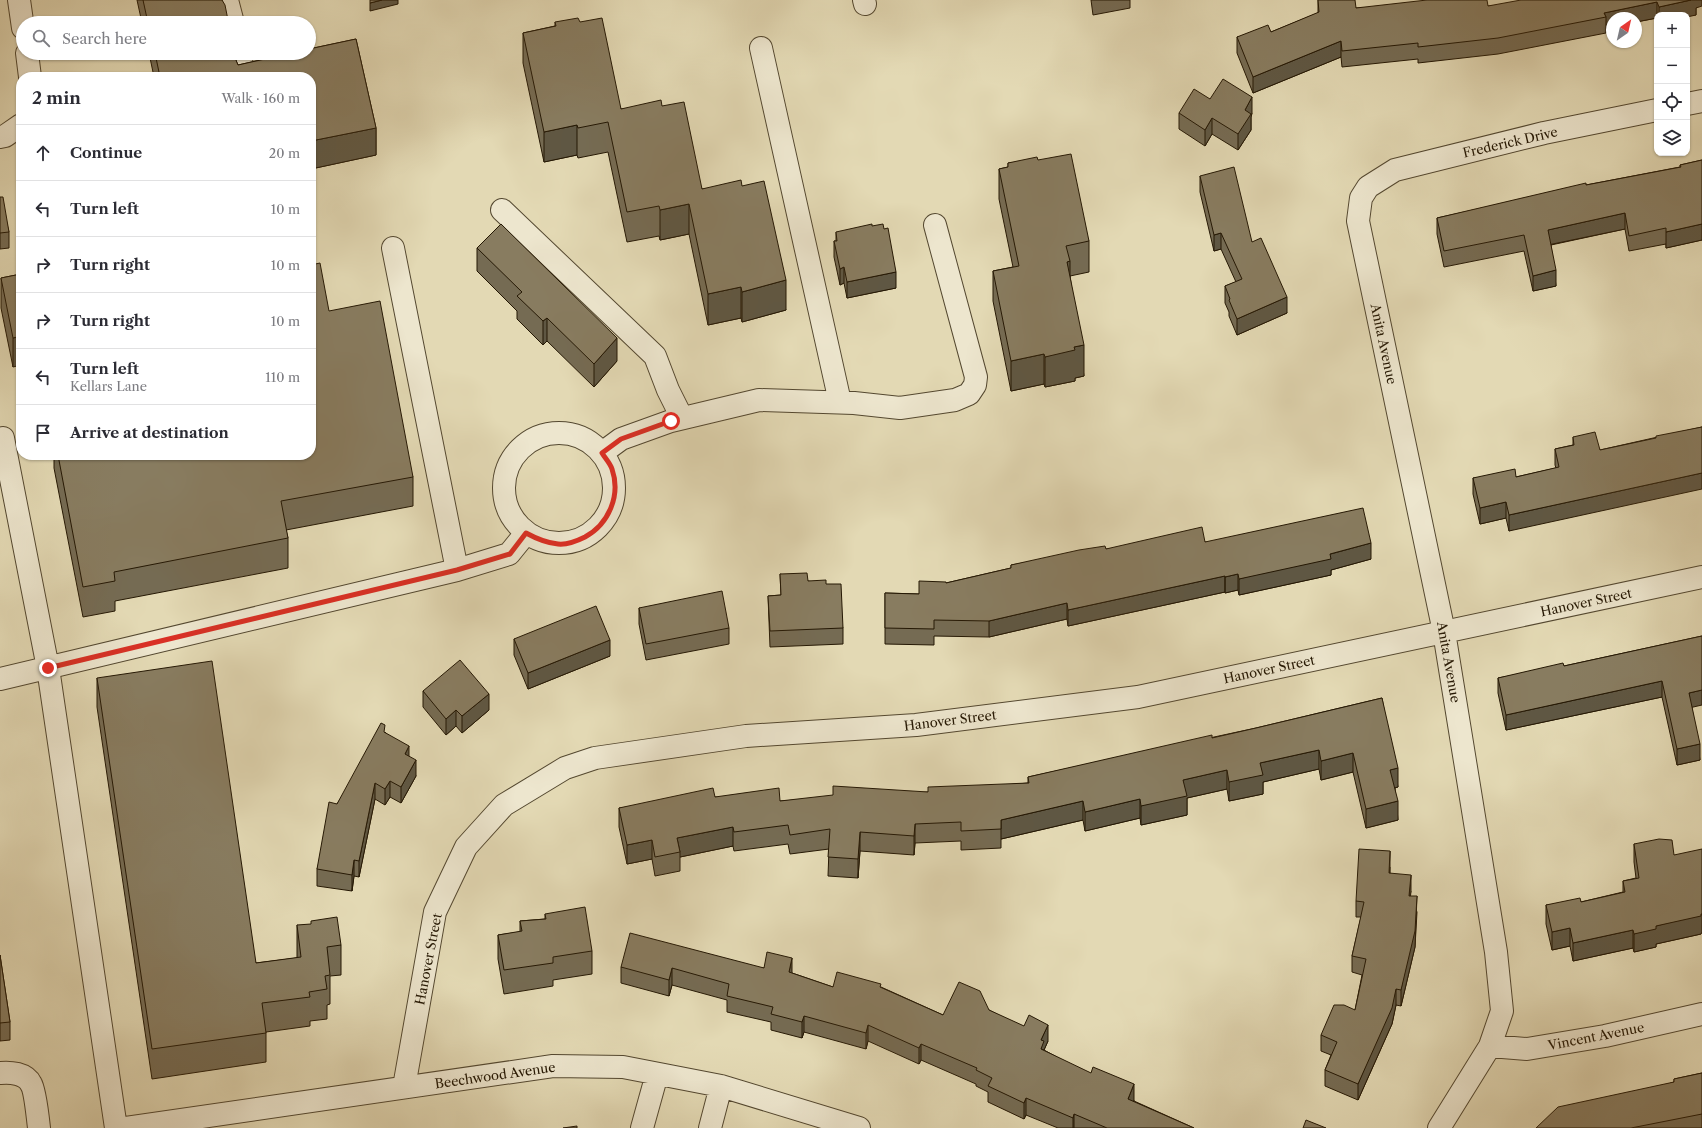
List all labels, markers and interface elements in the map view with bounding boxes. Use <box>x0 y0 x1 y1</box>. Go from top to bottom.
north arrow <box>1606 12 1642 48</box>
map controls <box>1654 12 1690 156</box>
button: + <box>1654 12 1690 48</box>
search box <box>16 16 316 60</box>
icon: search <box>30 27 52 49</box>
text: Search here <box>62 29 147 48</box>
button: − <box>1654 48 1690 84</box>
button: locate <box>1654 84 1690 120</box>
text: 2 min <box>32 88 81 108</box>
text: Walk · 160 m <box>221 90 300 106</box>
button: layers <box>1654 120 1690 156</box>
street label: Frederick Drive <box>1461 123 1559 161</box>
icon: ahead <box>32 142 54 164</box>
text: Continue <box>70 143 142 162</box>
text: 20 m <box>269 145 300 161</box>
icon: left <box>32 198 54 220</box>
text: Turn left <box>70 199 139 218</box>
text: 10 m <box>271 201 300 217</box>
icon: right <box>32 254 54 276</box>
text: Turn right <box>70 255 150 274</box>
text: 10 m <box>271 257 300 273</box>
street label: Anita Avenue <box>1367 301 1400 386</box>
icon: right <box>32 310 54 332</box>
text: Turn right <box>70 311 150 330</box>
text: 10 m <box>271 313 300 329</box>
text: Turn left <box>70 359 139 378</box>
icon: left <box>32 366 54 388</box>
text: 110 m <box>265 369 300 385</box>
text: Kellars Lane <box>70 378 147 394</box>
route start <box>662 412 680 430</box>
icon: arrive <box>32 422 54 444</box>
text: Arrive at destination <box>70 423 229 442</box>
street label: Hanover Street <box>1539 584 1634 620</box>
street label: Anita Avenue <box>1434 619 1464 704</box>
street label: Hanover Street <box>1222 651 1317 687</box>
route end <box>39 659 57 677</box>
street label: Hanover Street <box>903 706 998 734</box>
street label: Hanover Street <box>411 911 445 1006</box>
street label: Vincent Avenue <box>1546 1019 1645 1053</box>
street label: Beechwood Avenue <box>434 1059 556 1091</box>

